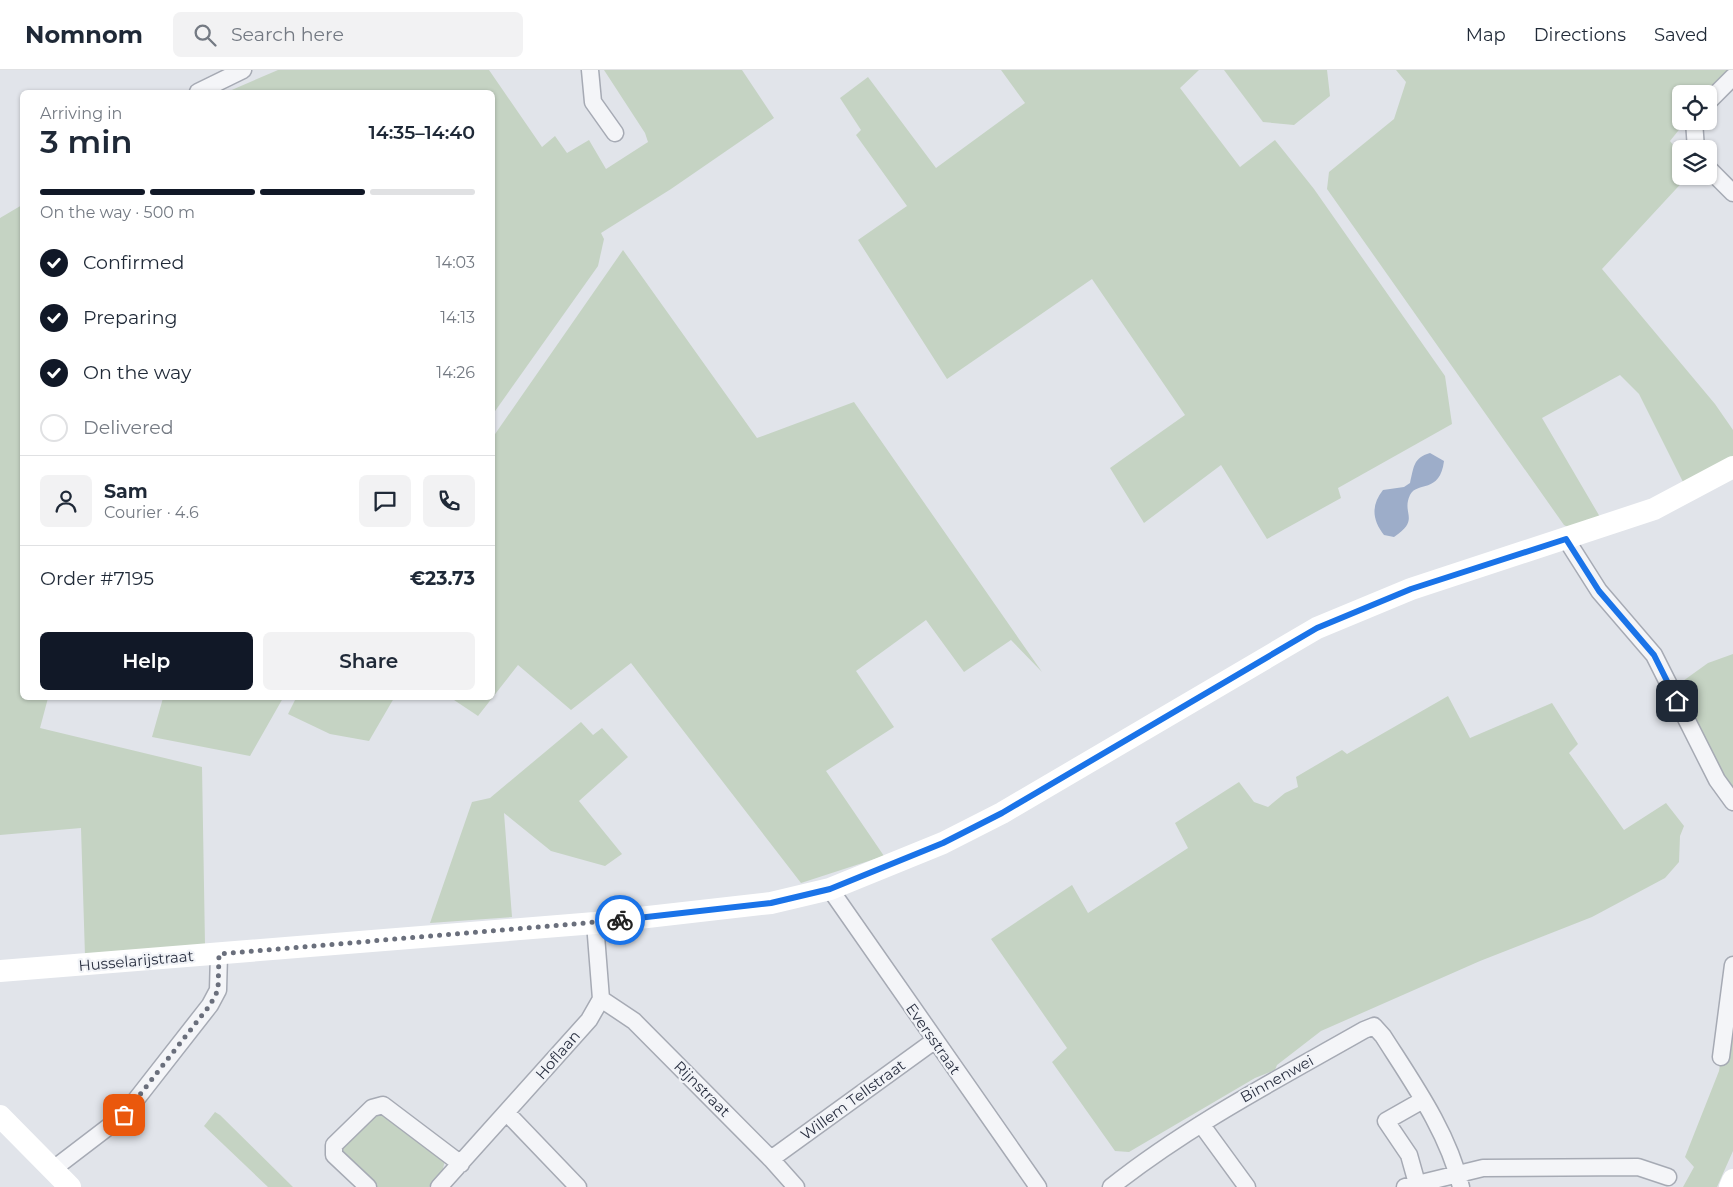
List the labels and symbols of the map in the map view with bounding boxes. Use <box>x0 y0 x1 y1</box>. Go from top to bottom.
pin <box>1656 680 1698 722</box>
courier <box>595 895 645 945</box>
street label: Husselarijstraat <box>78 946 194 975</box>
street label: Eversstraat <box>902 999 965 1078</box>
street label: Hoflaan <box>531 1026 584 1083</box>
street label: Binnenwei <box>1237 1051 1317 1106</box>
street label: Willem Tellstraat <box>797 1055 909 1144</box>
street label: Rijnstraat <box>670 1057 734 1121</box>
pin <box>103 1094 145 1136</box>

